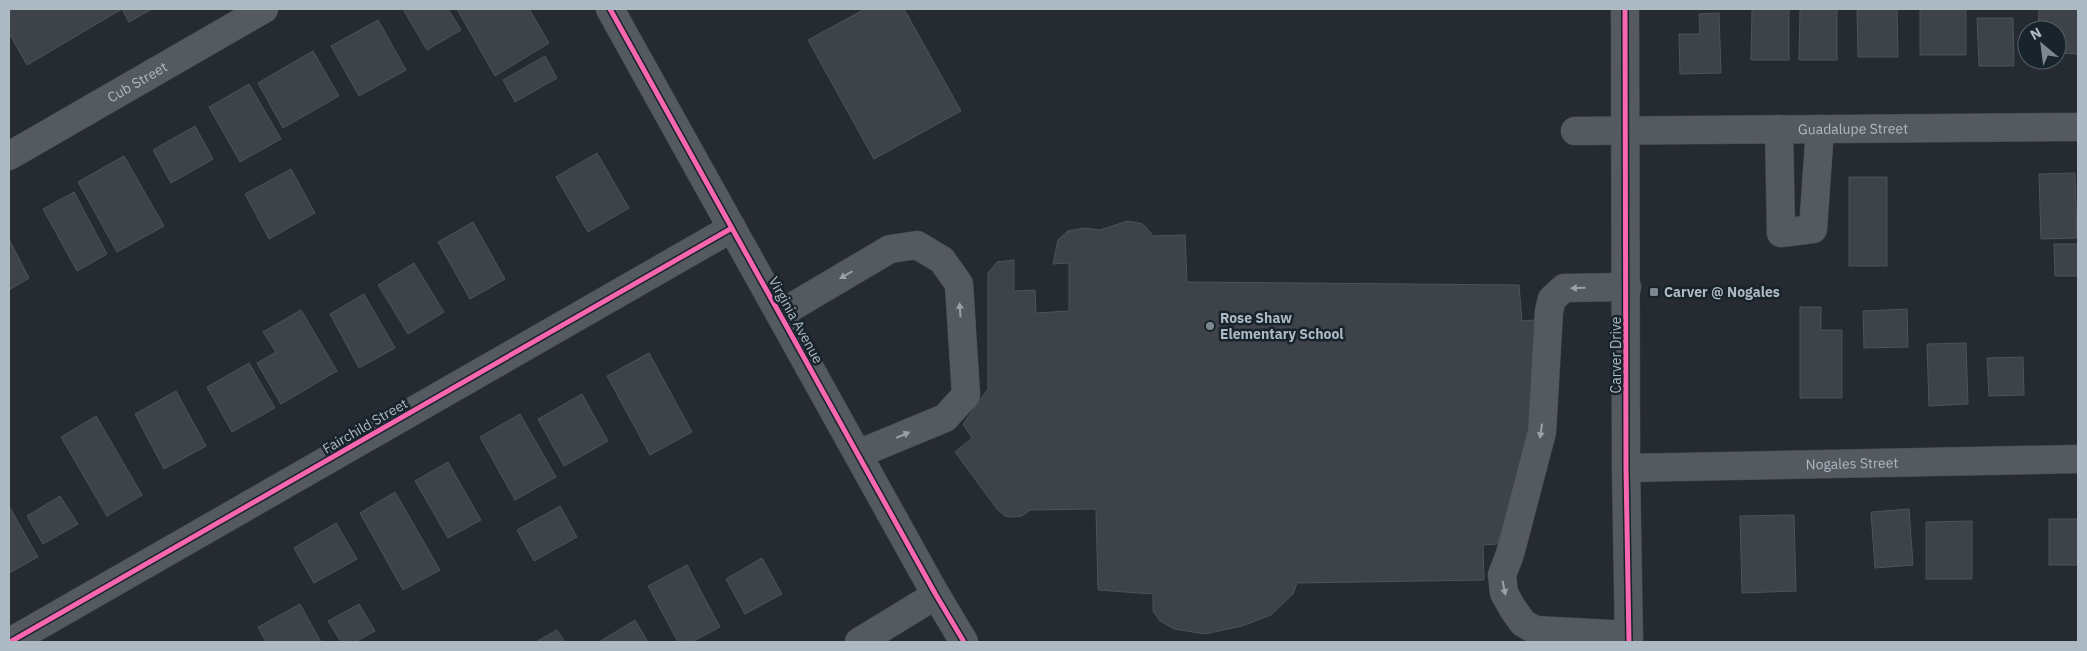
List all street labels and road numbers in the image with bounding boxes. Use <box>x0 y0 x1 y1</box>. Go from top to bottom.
street label: Cub Street <box>104 58 171 106</box>
street label: Guadalupe Street <box>1798 119 1908 138</box>
street label: Virginia Avenue <box>765 273 827 367</box>
street label: Carver Drive <box>1607 316 1625 393</box>
street label: Fairchild Street <box>319 394 411 458</box>
street label: Nogales Street <box>1805 454 1899 473</box>

